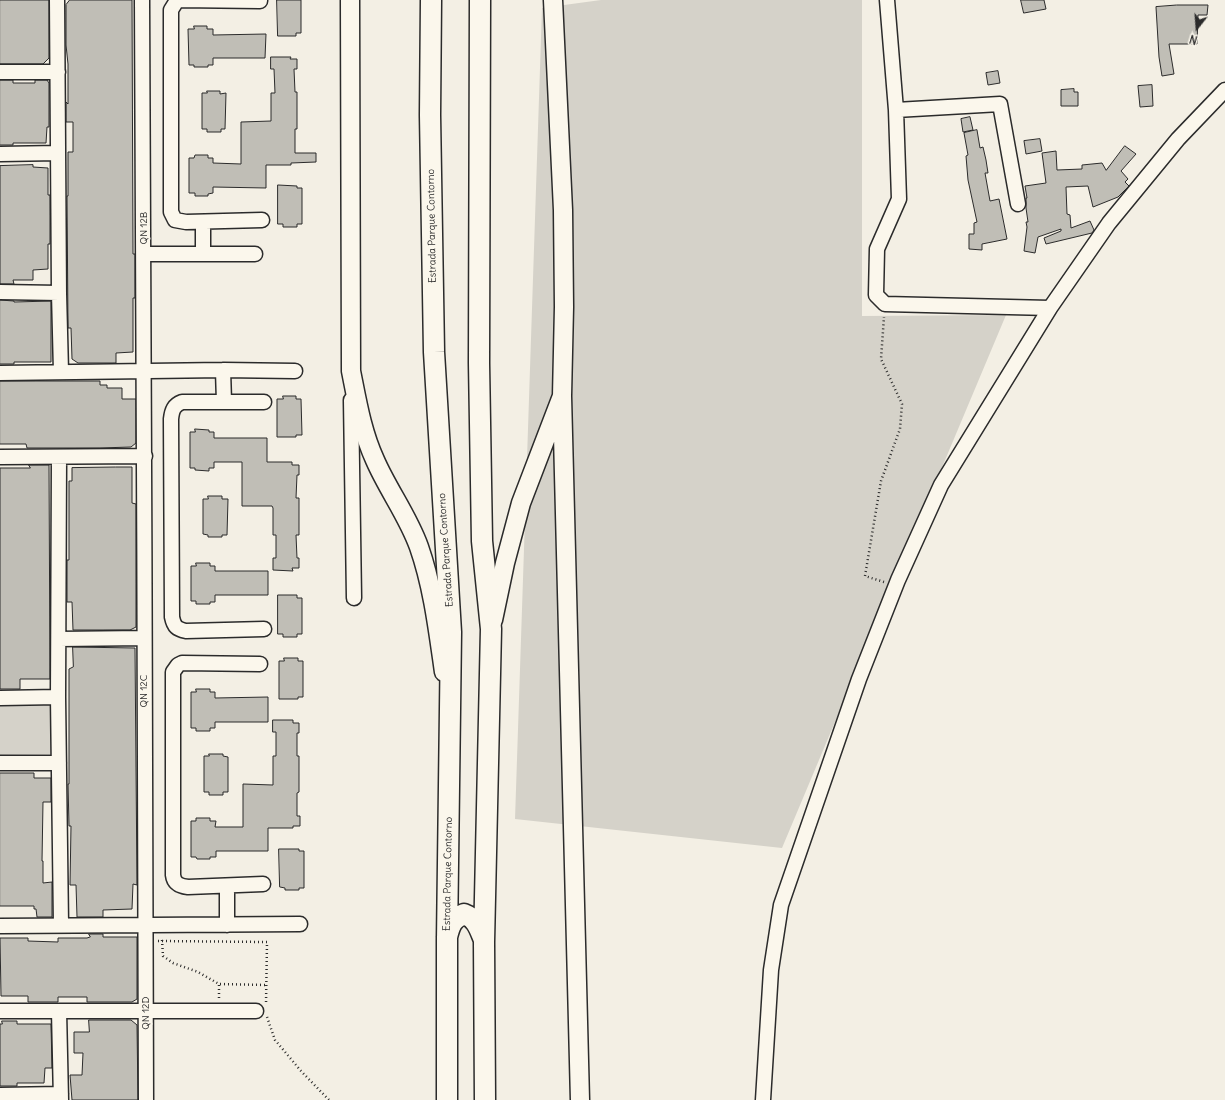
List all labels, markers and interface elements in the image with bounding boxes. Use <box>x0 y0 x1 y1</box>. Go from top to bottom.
north arrow <box>1177 8 1217 48</box>
text: N <box>1188 32 1199 47</box>
street label: Estrada Parque Contorno <box>425 169 439 283</box>
street label: QN 12B <box>138 212 150 244</box>
street label: Estrada Parque Contorno <box>436 493 456 607</box>
street label: QN 12C <box>138 675 150 707</box>
street label: Estrada Parque Contorno <box>441 817 455 931</box>
street label: QN 12D <box>140 996 152 1030</box>

